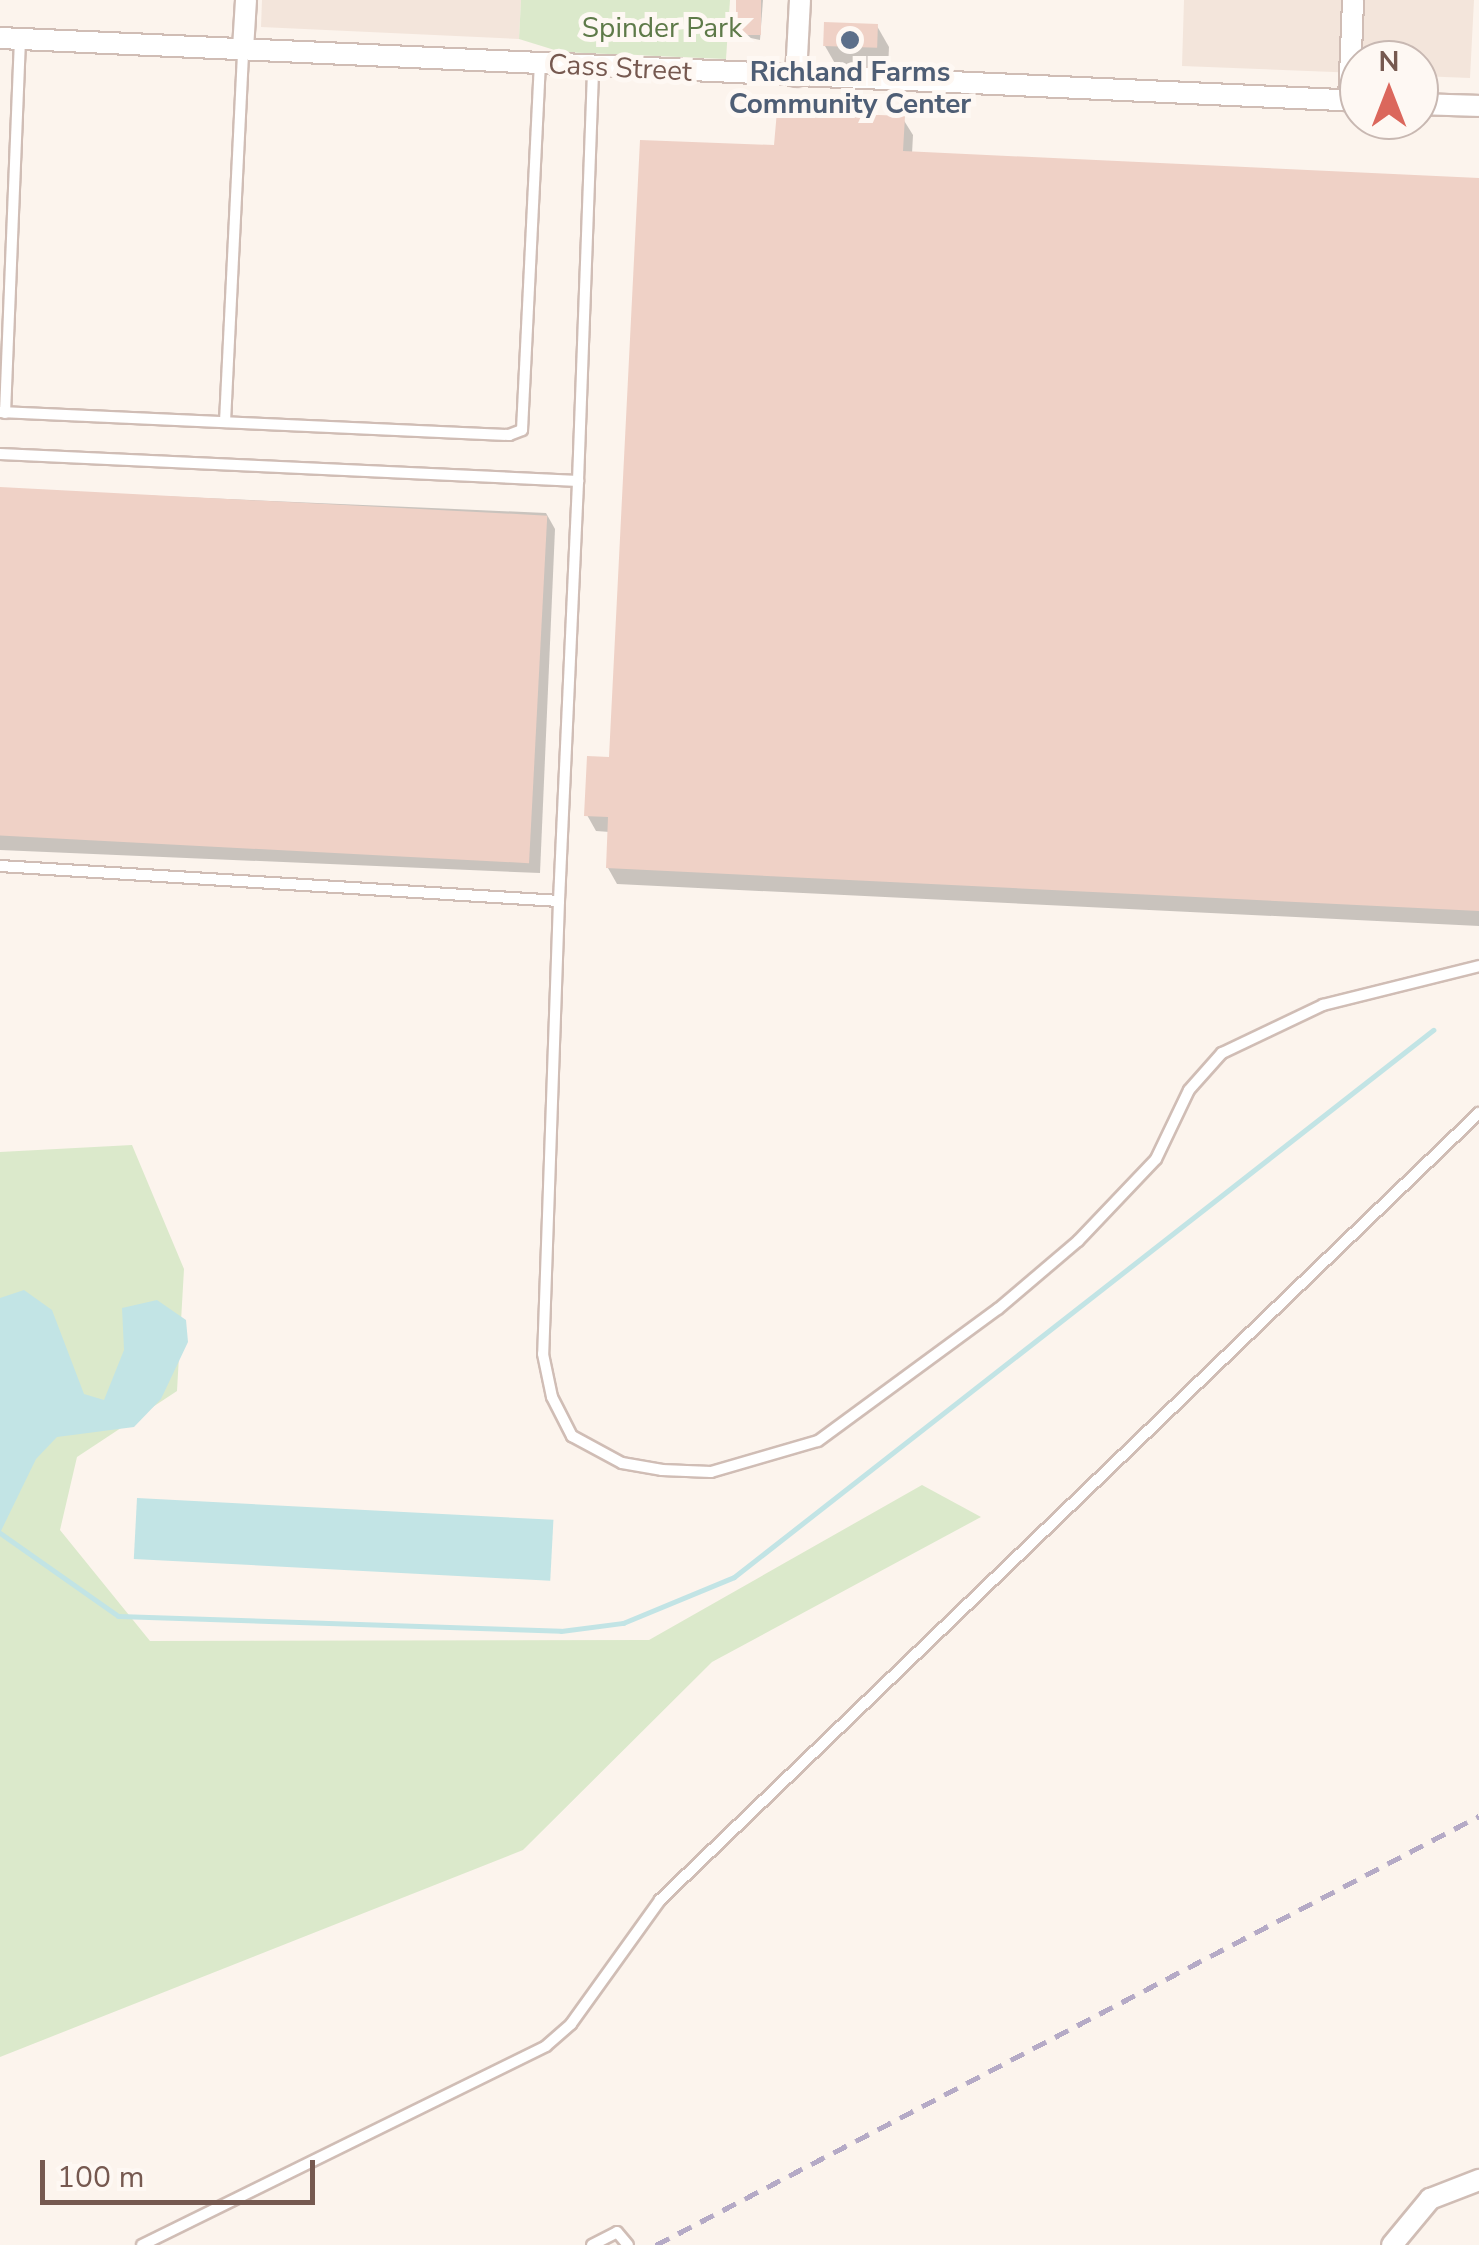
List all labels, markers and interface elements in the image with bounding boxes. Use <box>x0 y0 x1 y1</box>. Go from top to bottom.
park label: Spinder Park <box>582 11 742 45</box>
marker: Richland Farms Community Center <box>839 29 861 51</box>
north arrow <box>1339 40 1439 140</box>
text: N <box>1379 43 1399 81</box>
street label: Cass Street <box>547 47 693 89</box>
place label: Richland Farms Community Center <box>729 55 971 121</box>
scale bar <box>45 2140 320 2202</box>
text: 100 m <box>57 2157 144 2198</box>

